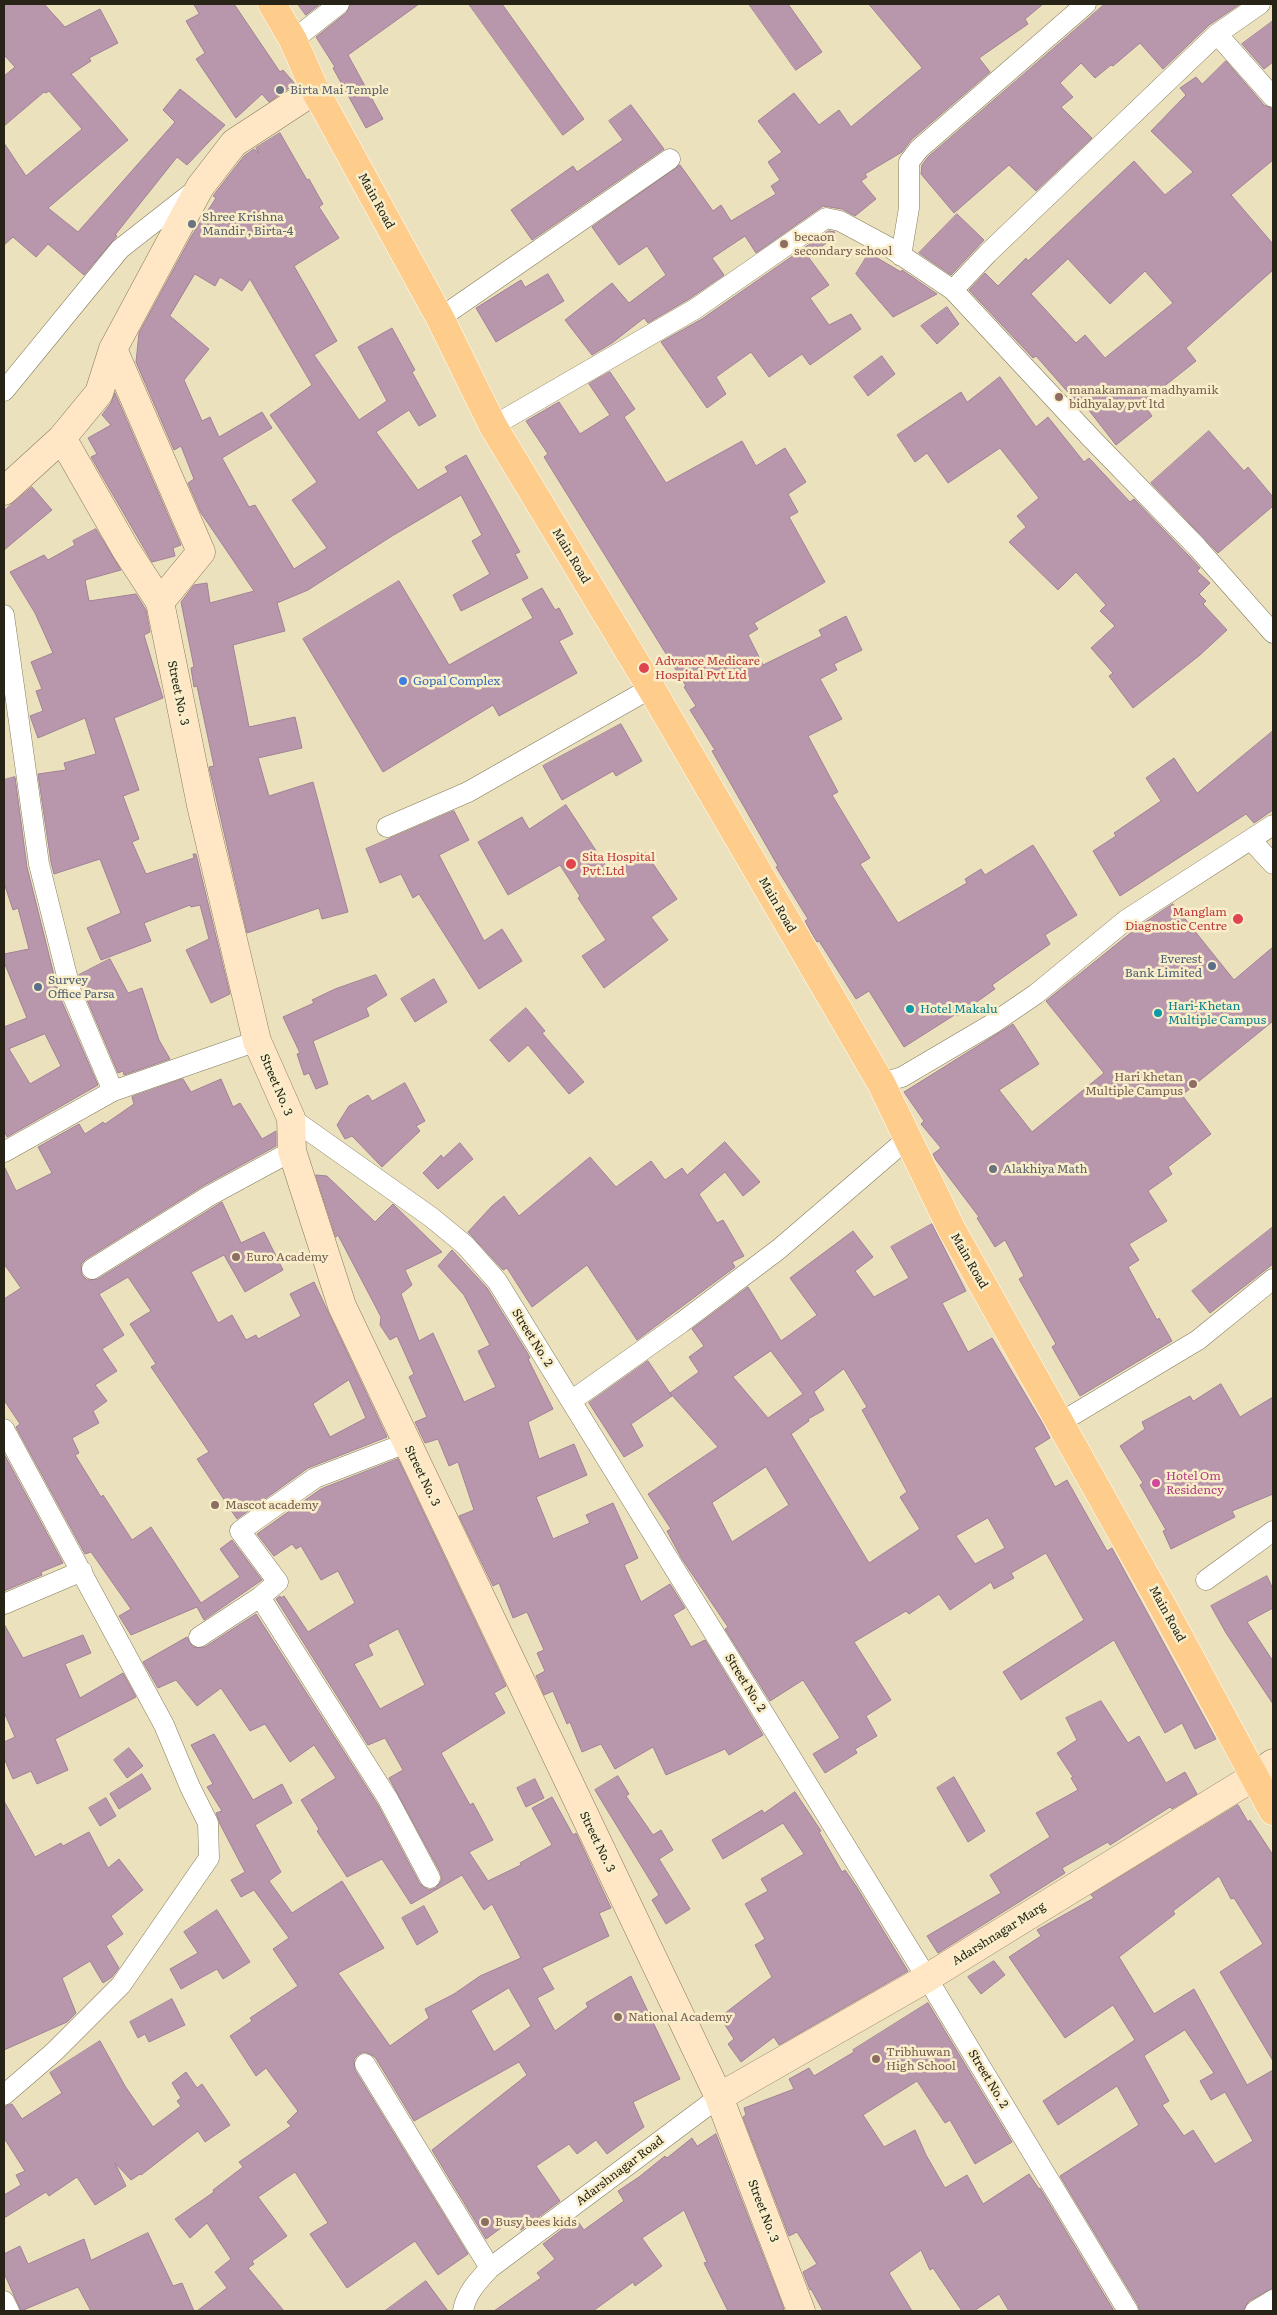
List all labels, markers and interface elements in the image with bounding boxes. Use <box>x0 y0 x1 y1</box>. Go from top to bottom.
place label: Birta Mai Temple <box>290 83 389 97</box>
marker: Birta Mai Temple <box>274 84 286 96</box>
street label: Main Road <box>355 171 397 231</box>
place label: Shree Krishna Mandir , Birta-4 <box>202 210 293 238</box>
marker: Shree Krishna Mandir , Birta-4 <box>186 218 198 230</box>
place label: becaon secondary school <box>794 230 892 258</box>
marker: becaon secondary school <box>778 238 790 250</box>
place label: manakamana madhyamik bidhyalay pvt ltd <box>1069 383 1219 411</box>
marker: manakamana madhyamik bidhyalay pvt ltd <box>1053 391 1065 403</box>
street label: Main Road <box>549 526 593 586</box>
place label: Advance Medicare Hospital Pvt Ltd <box>655 654 760 682</box>
street label: Street No. 3 <box>164 659 192 727</box>
marker: Advance Medicare Hospital Pvt Ltd <box>637 661 651 675</box>
place label: Gopal Complex <box>413 674 500 688</box>
marker: Gopal Complex <box>397 675 409 687</box>
place label: Sita Hospital Pvt.Ltd <box>582 850 655 878</box>
marker: Sita Hospital Pvt.Ltd <box>564 857 578 871</box>
street label: Main Road <box>755 875 799 935</box>
place label: Manglam Diagnostic Centre <box>1125 905 1227 933</box>
marker: Manglam Diagnostic Centre <box>1231 912 1245 926</box>
place label: Everest Bank Limited <box>1125 952 1202 980</box>
marker: Everest Bank Limited <box>1206 960 1218 972</box>
place label: Survey Office Parsa <box>48 973 115 1001</box>
marker: Survey Office Parsa <box>32 981 44 993</box>
place label: Hari-Khetan Multiple Campus <box>1168 999 1266 1027</box>
place label: Hotel Makalu <box>920 1002 998 1016</box>
marker: Hotel Makalu <box>904 1003 916 1015</box>
marker: Hari-Khetan Multiple Campus <box>1152 1007 1164 1019</box>
street label: Street No. 3 <box>256 1052 296 1118</box>
place label: Hari khetan Multiple Campus <box>1085 1070 1183 1098</box>
marker: Hari khetan Multiple Campus <box>1187 1078 1199 1090</box>
place label: Alakhiya Math <box>1003 1162 1087 1176</box>
marker: Alakhiya Math <box>987 1163 999 1175</box>
street label: Main Road <box>947 1231 991 1291</box>
place label: Euro Academy <box>246 1250 328 1264</box>
marker: Euro Academy <box>230 1251 242 1263</box>
street label: Street No. 2 <box>509 1306 555 1370</box>
street label: Street No. 3 <box>401 1443 443 1509</box>
place label: Hotel Om Residency <box>1166 1469 1224 1497</box>
marker: Hotel Om Residency <box>1150 1477 1162 1489</box>
place label: Mascot academy <box>225 1498 319 1512</box>
marker: Mascot academy <box>209 1499 221 1511</box>
street label: Main Road <box>1146 1584 1188 1644</box>
street label: Street No. 2 <box>722 1651 768 1715</box>
street label: Street No. 3 <box>576 1809 618 1875</box>
street label: Adarshnagar Marg <box>950 1899 1048 1969</box>
place label: National Academy <box>628 2010 732 2024</box>
marker: National Academy <box>612 2011 624 2023</box>
place label: Tribhuwan High School <box>886 2045 956 2073</box>
street label: Street No. 2 <box>965 2047 1011 2111</box>
marker: Tribhuwan High School <box>870 2053 882 2065</box>
street label: Adarshnagar Road <box>573 2133 667 2209</box>
street label: Street No. 3 <box>744 2178 782 2244</box>
place label: Busy bees kids <box>495 2215 577 2229</box>
marker: Busy bees kids <box>479 2216 491 2228</box>

